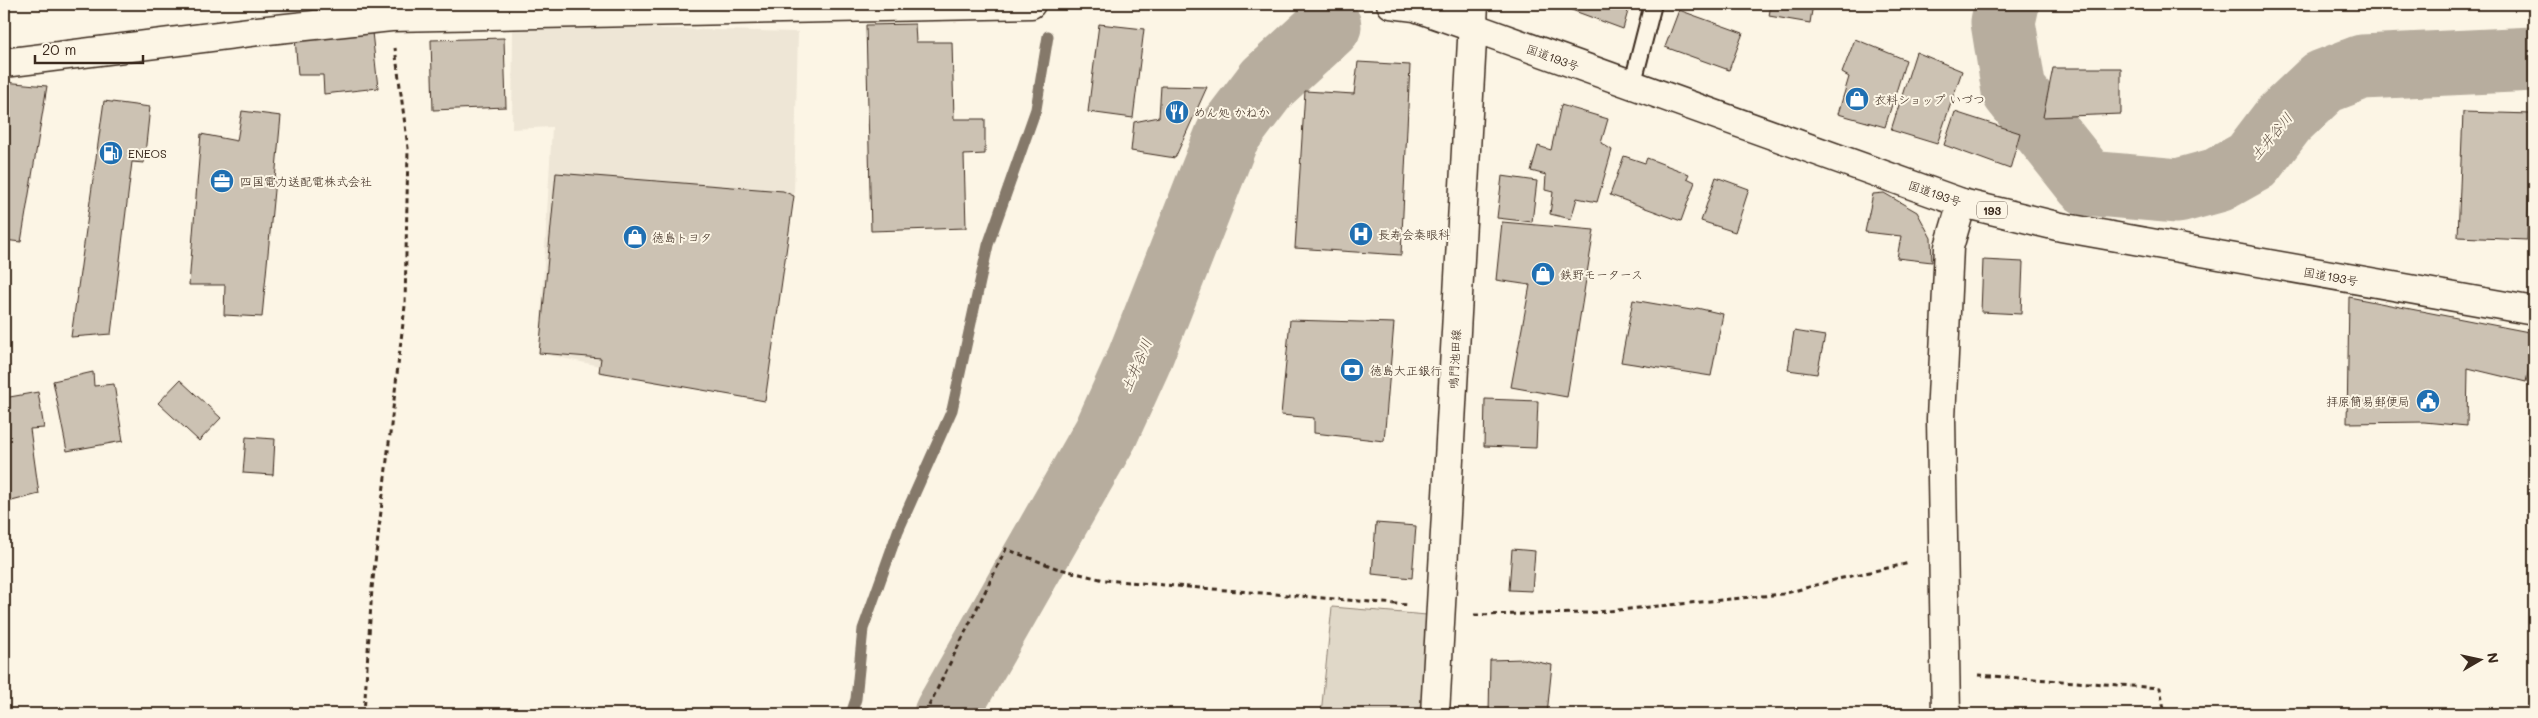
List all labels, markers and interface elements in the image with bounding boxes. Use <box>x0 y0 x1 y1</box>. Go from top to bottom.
scale bar <box>35 32 142 64</box>
text: 20 m <box>42 39 76 59</box>
street label: 国道193号 <box>1524 40 1582 74</box>
shop icon: 衣料ショップ いづつ <box>1844 86 1870 112</box>
place label: 衣料ショップ いづつ <box>1874 91 1985 107</box>
restaurant icon: めん処 かねか <box>1164 99 1190 125</box>
place label: めん処 かねか <box>1194 104 1270 120</box>
water label: 土井谷川 <box>2246 108 2296 164</box>
fuel station icon: ENEOS <box>98 140 124 166</box>
place label: ENEOS <box>128 145 167 161</box>
office icon: 四国電力送配電株式会社 <box>209 168 235 194</box>
place label: 四国電力送配電株式会社 <box>240 173 372 189</box>
street label: 国道193号 <box>1906 176 1964 210</box>
road number: 193 <box>1977 202 2007 218</box>
hospital icon: 長寿会秦眼科 <box>1348 221 1374 247</box>
shop icon: 徳島トヨタ <box>622 224 648 250</box>
place label: 長寿会秦眼科 <box>1378 226 1450 242</box>
place label: 徳島トヨタ <box>652 229 712 245</box>
shop icon: 鉄野モータース <box>1530 261 1556 287</box>
street label: 国道193号 <box>2302 263 2360 289</box>
place label: 鉄野モータース <box>1560 266 1643 282</box>
street label: 鳴門池田線 <box>1444 329 1464 389</box>
water label: 土井谷川 <box>1116 336 1156 394</box>
bank icon: 徳島大正銀行 <box>1339 357 1365 383</box>
place label: 徳島大正銀行 <box>1370 362 1442 378</box>
public building icon: 拝原簡易郵便局 <box>2415 388 2441 414</box>
place label: 拝原簡易郵便局 <box>2326 393 2410 409</box>
north arrow <box>2456 636 2506 686</box>
text: N <box>2483 651 2504 665</box>

